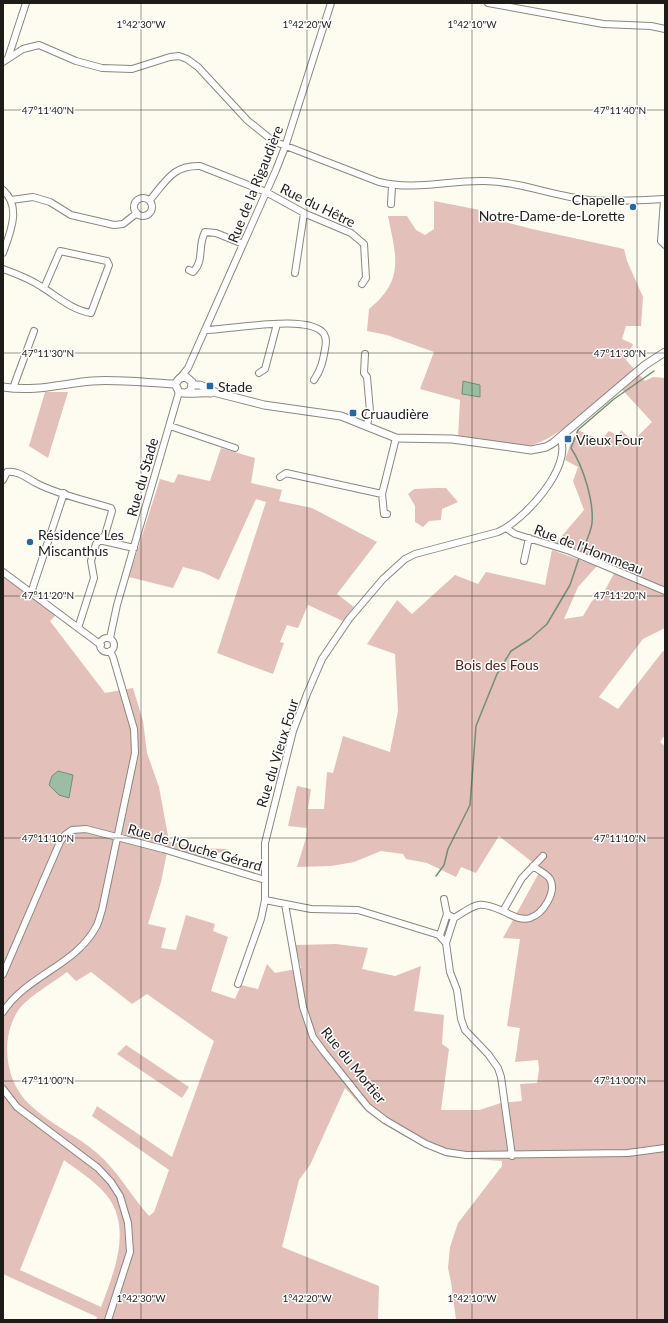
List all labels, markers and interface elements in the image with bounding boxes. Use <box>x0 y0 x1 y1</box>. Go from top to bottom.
text: 1°42'30"W <box>116 18 166 30</box>
text: 1°42'20"W <box>282 18 332 30</box>
text: 1°42'10"W <box>447 18 497 30</box>
text: 47°11'40"N <box>22 104 74 116</box>
text: 47°11'40"N <box>594 104 646 116</box>
street label: Rue de la Rigaudière <box>224 123 286 245</box>
street label: Rue du Hêtre <box>278 179 358 231</box>
place label: Chapelle Notre-Dame-de-Lorette <box>479 191 625 224</box>
marker: Chapelle Notre-Dame-de-Lorette <box>628 202 638 212</box>
text: 47°11'30"N <box>22 347 74 359</box>
text: 47°11'30"N <box>594 347 646 359</box>
place label: Stade <box>218 378 253 395</box>
marker: Stade <box>205 381 215 391</box>
place label: Cruaudière <box>361 405 429 422</box>
marker: Cruaudière <box>348 408 358 418</box>
place label: Vieux Four <box>576 431 643 448</box>
marker: Vieux Four <box>563 434 573 444</box>
street label: Rue du Stade <box>123 436 161 518</box>
street label: Rue de l'Hommeau <box>532 520 646 578</box>
place label: Résidence Les Miscanthus <box>38 526 124 559</box>
marker: Résidence Les Miscanthus <box>25 537 35 547</box>
text: 47°11'20"N <box>22 589 74 601</box>
text: 47°11'20"N <box>594 589 646 601</box>
park label: Bois des Fous <box>455 656 539 673</box>
street label: Rue du Vieux Four <box>252 697 302 809</box>
street label: Rue de l'Ouche Gérard <box>126 820 264 874</box>
text: 47°11'10"N <box>22 832 74 844</box>
text: 47°11'10"N <box>594 832 646 844</box>
street label: Rue du Mortier <box>318 1023 390 1107</box>
text: 47°11'00"N <box>22 1074 74 1086</box>
text: 47°11'00"N <box>594 1074 646 1086</box>
text: 1°42'30"W <box>116 1292 166 1304</box>
text: 1°42'20"W <box>282 1292 332 1304</box>
text: 1°42'10"W <box>447 1292 497 1304</box>

